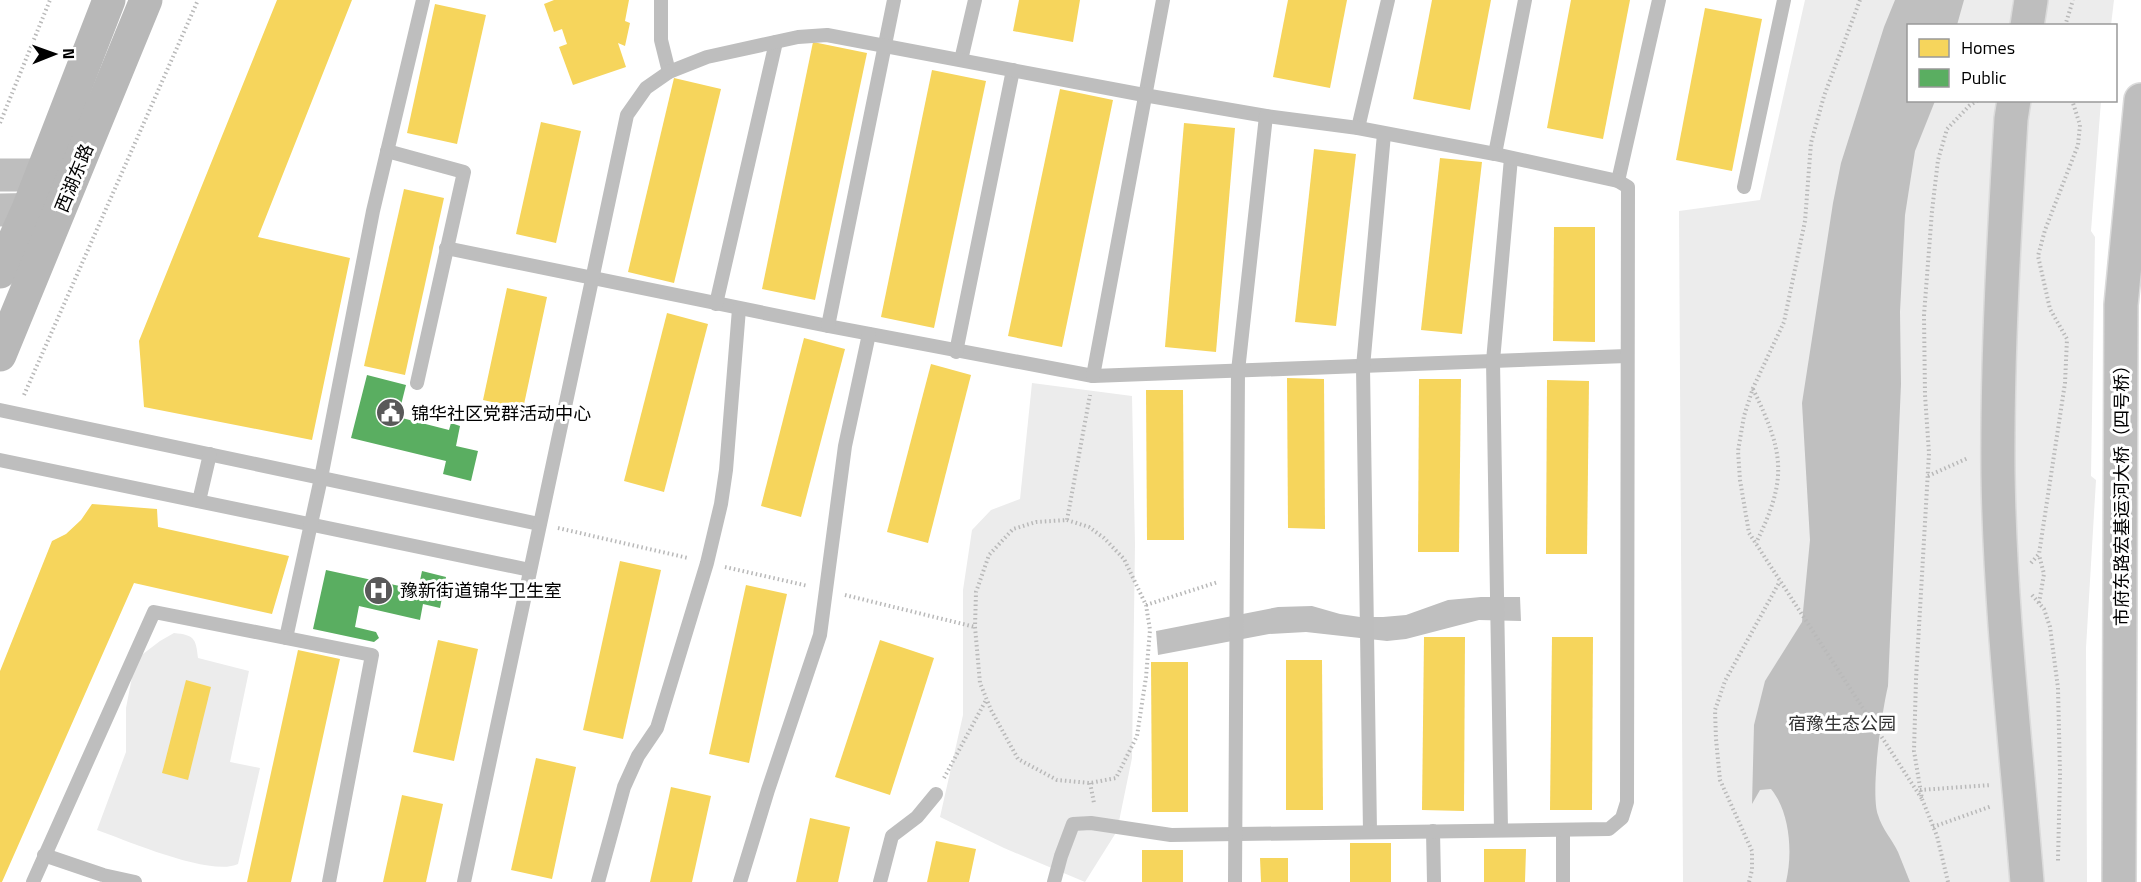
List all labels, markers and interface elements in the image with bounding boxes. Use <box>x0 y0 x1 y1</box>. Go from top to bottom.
north arrow <box>24 24 84 84</box>
legend <box>1907 24 2117 102</box>
text: Homes <box>1961 34 2015 61</box>
text: N <box>57 48 81 59</box>
text: Public <box>1961 64 2007 91</box>
street label: 西湖东路 <box>48 140 100 216</box>
street label: 市府东路宏基运河大桥（四号桥） <box>2108 356 2135 626</box>
public building icon: 锦华社区党群活动中心 <box>374 397 406 429</box>
place label: 锦华社区党群活动中心 <box>411 400 591 427</box>
hospital icon: 豫新街道锦华卫生室 <box>363 574 395 606</box>
place label: 豫新街道锦华卫生室 <box>400 577 562 604</box>
park label: 宿豫生态公园 <box>1788 710 1896 737</box>

